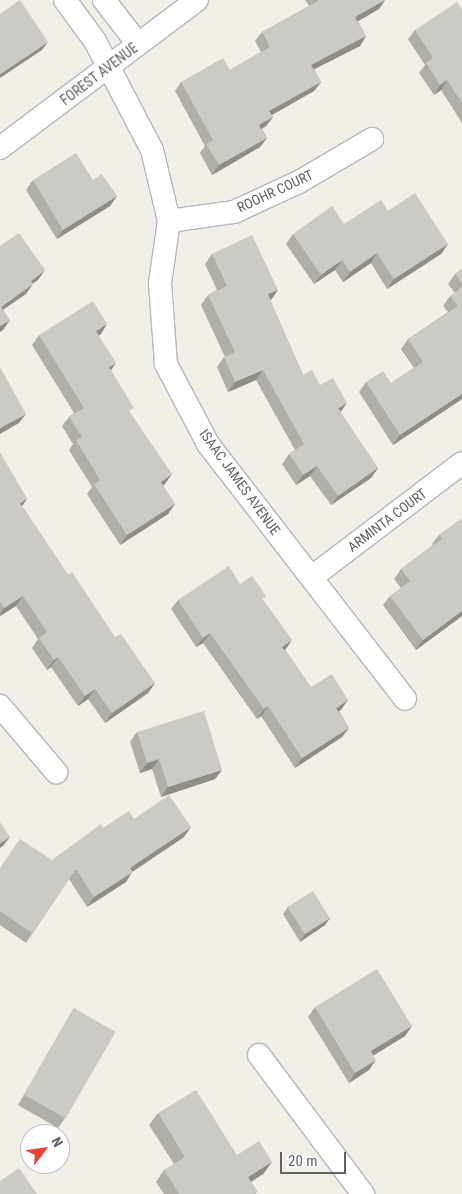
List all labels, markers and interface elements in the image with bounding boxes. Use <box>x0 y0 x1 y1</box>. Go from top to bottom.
street label: FOREST AVENUE <box>57 39 141 109</box>
street label: ROOHR COURT <box>234 166 316 216</box>
street label: ISAAC JAMES AVENUE <box>196 426 284 538</box>
street label: ARMINTA COURT <box>344 485 430 555</box>
north arrow <box>20 1124 70 1174</box>
text: N <box>48 1134 66 1150</box>
scale bar <box>282 1142 348 1174</box>
text: 20 m <box>288 1152 318 1170</box>

